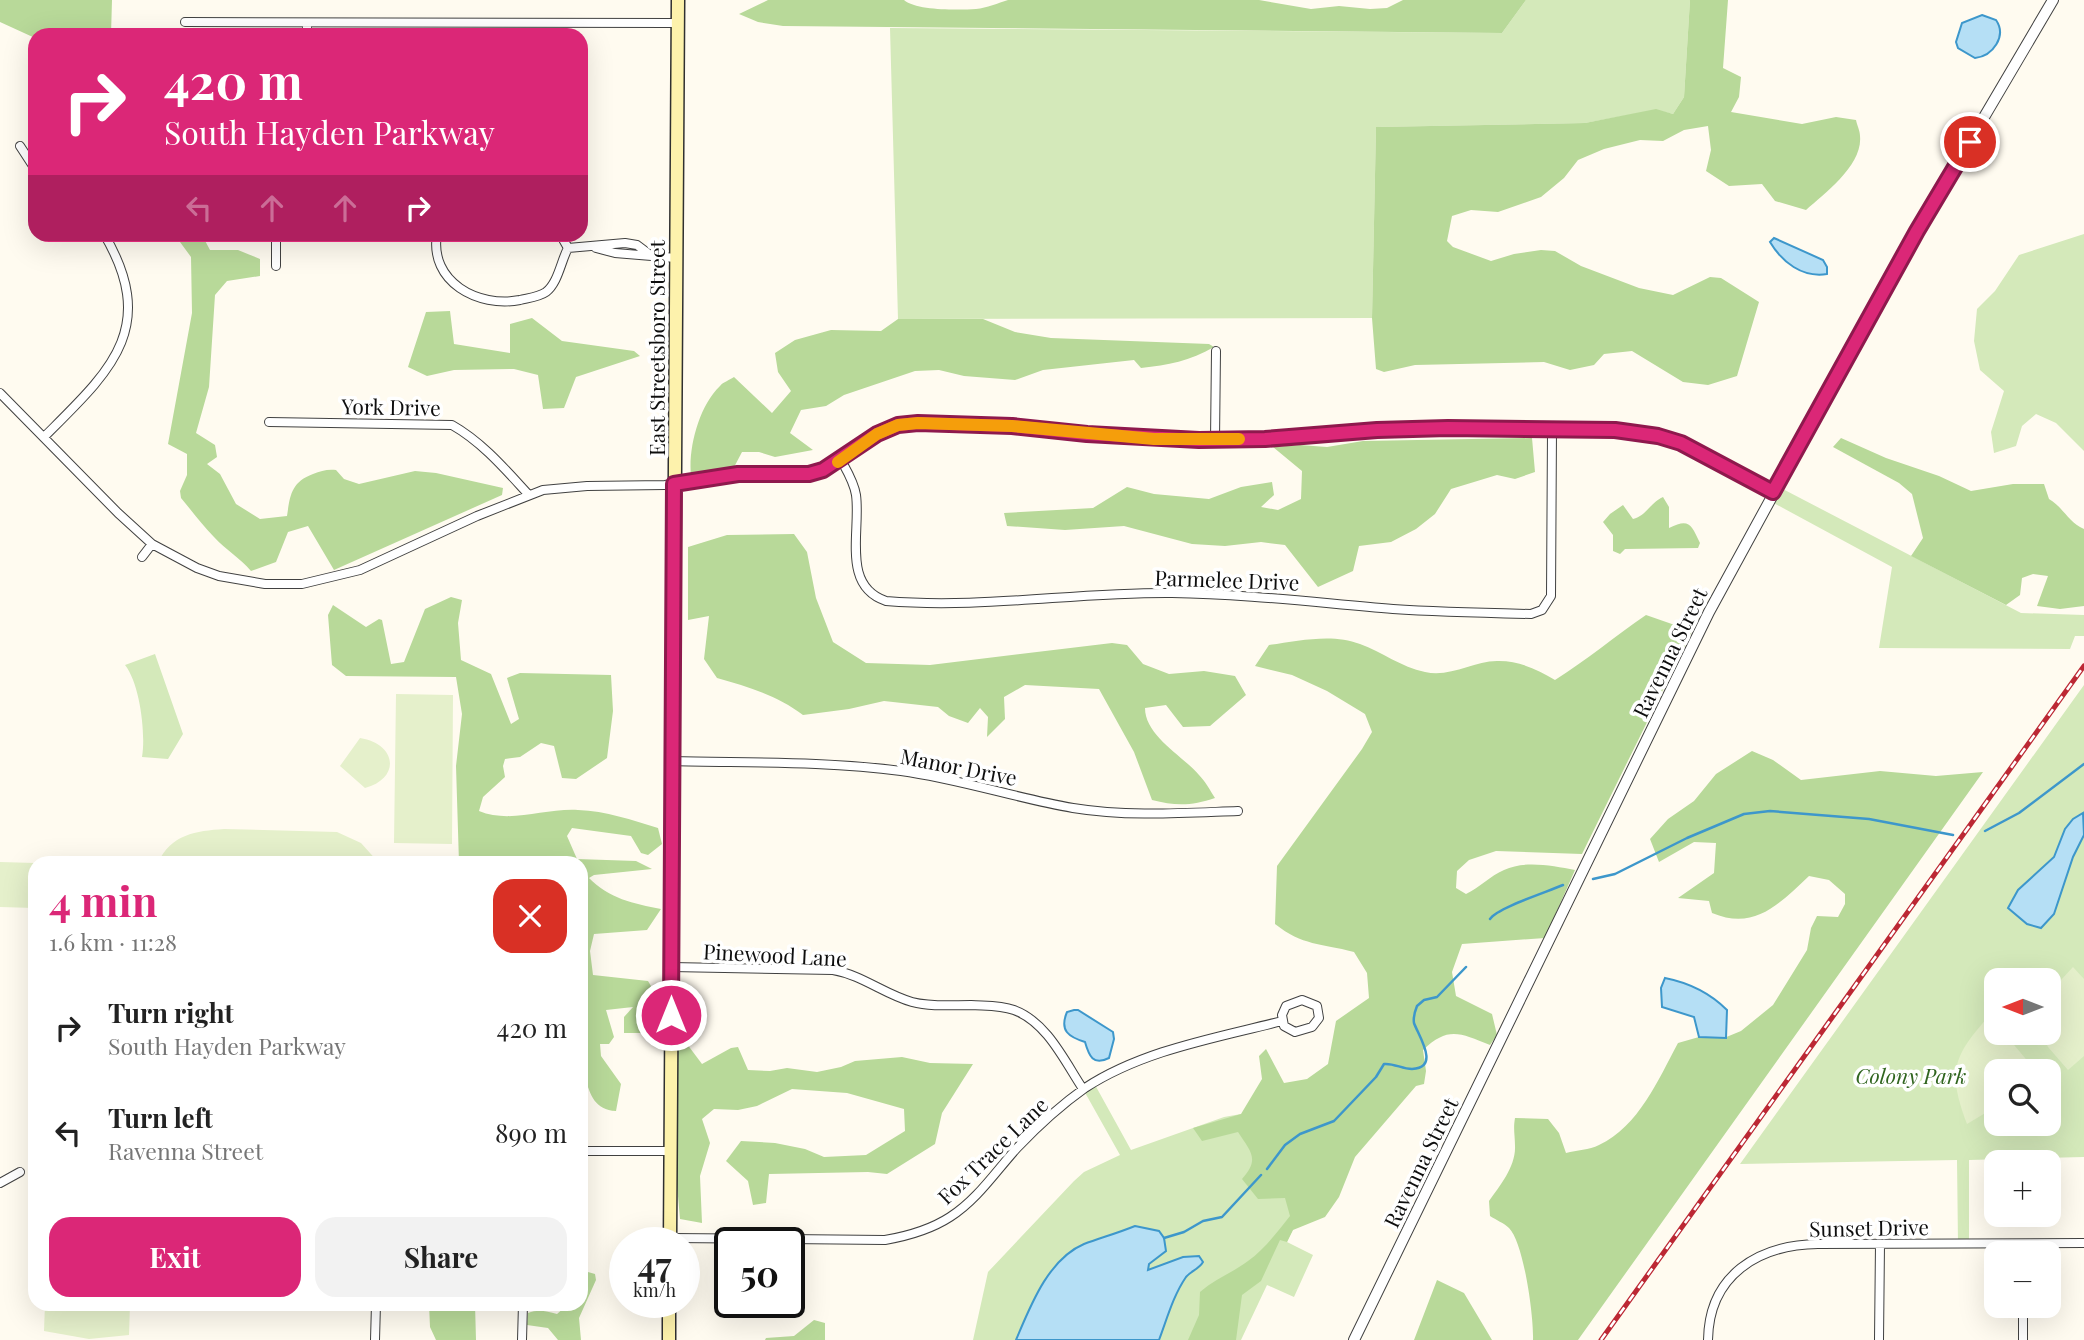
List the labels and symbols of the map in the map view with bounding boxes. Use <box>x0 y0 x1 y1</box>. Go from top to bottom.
pin <box>1940 112 2000 172</box>
street label: East Streetsboro Street <box>642 239 670 456</box>
street label: York Drive <box>340 391 441 421</box>
street label: Parmelee Drive <box>1154 562 1300 596</box>
street label: Ravenna Street <box>1625 582 1713 722</box>
street label: Manor Drive <box>898 741 1020 791</box>
street label: Pinewood Lane <box>702 936 848 972</box>
north arrow <box>1984 968 2062 1045</box>
position arrow <box>634 978 708 1052</box>
park label: Colony Park <box>1856 1061 1967 1089</box>
street label: Fox Trace Lane <box>931 1090 1053 1210</box>
street label: Ravenna Street <box>1376 1092 1464 1232</box>
street label: Sunset Drive <box>1809 1212 1929 1242</box>
speed limit sign: 50 <box>714 1227 805 1318</box>

